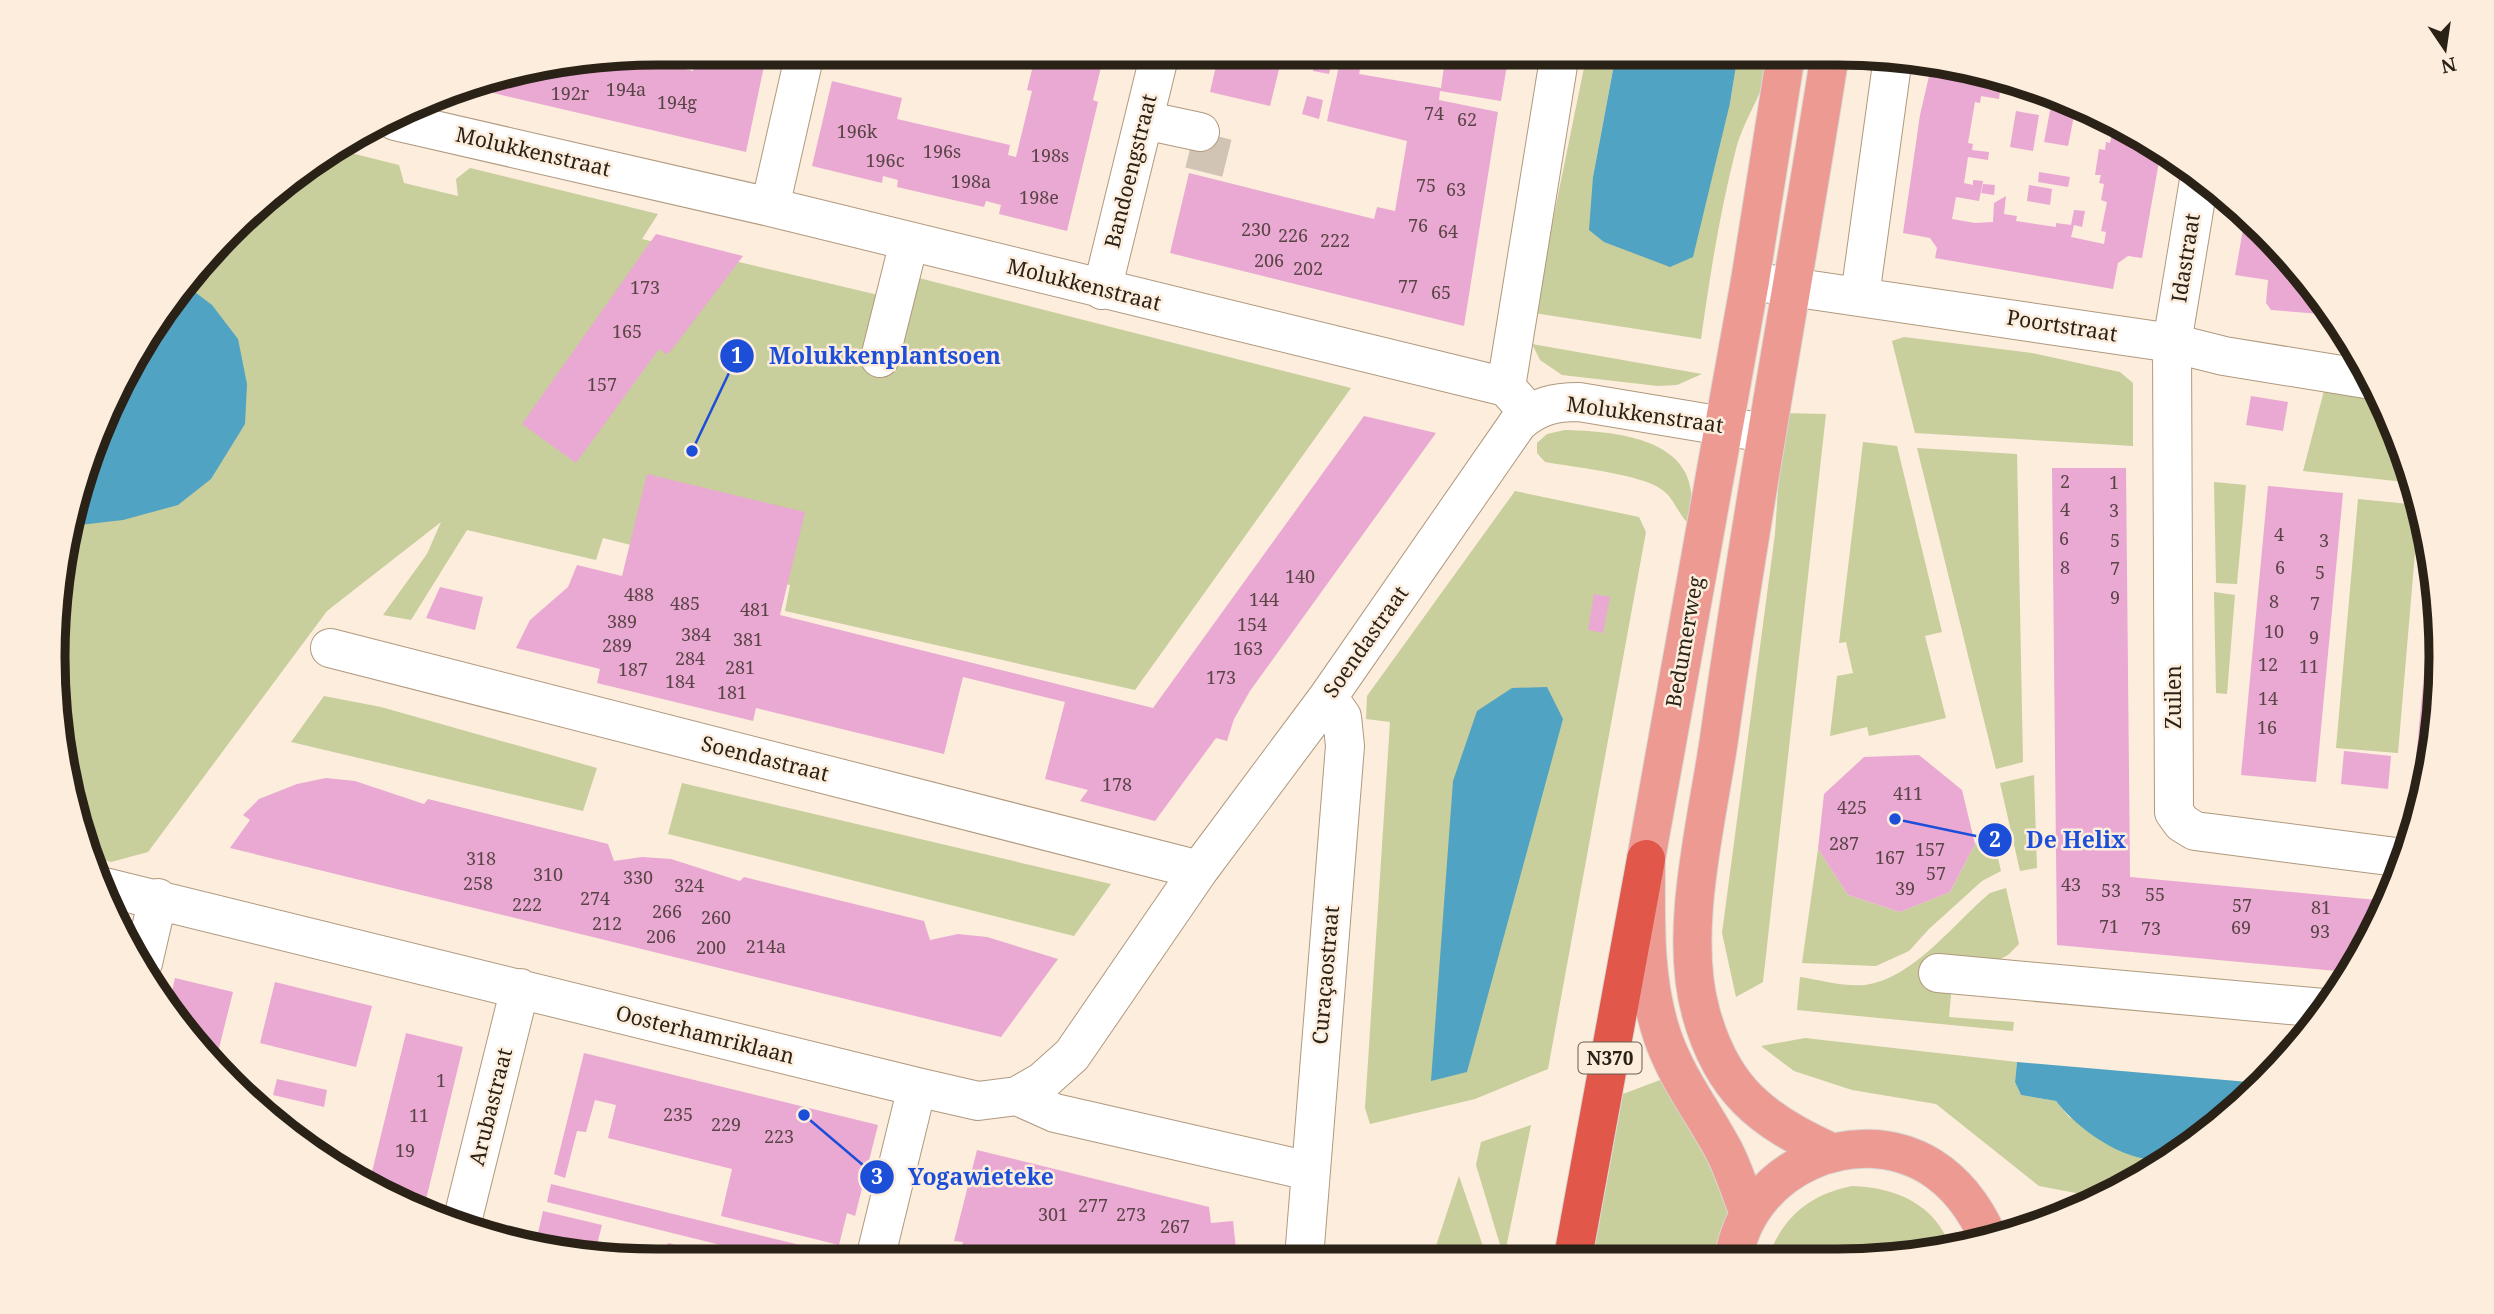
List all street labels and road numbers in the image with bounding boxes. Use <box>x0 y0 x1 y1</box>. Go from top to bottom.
street label: Bandoengstraat <box>1097 91 1163 251</box>
street label: Molukkenstraat <box>453 120 613 182</box>
street label: Idastraat <box>2164 211 2206 304</box>
street label: Molukkenstraat <box>1004 251 1164 317</box>
street label: Poortstraat <box>2005 302 2119 348</box>
street label: Molukkenstraat <box>1565 389 1725 439</box>
street label: Bedumerweg <box>1659 573 1709 710</box>
street label: Soendastraat <box>1316 580 1414 703</box>
street label: Zuilen <box>2159 665 2187 729</box>
street label: Soendastraat <box>699 729 832 787</box>
street label: Curaçaostraat <box>1305 904 1345 1045</box>
street label: Oosterhamriklaan <box>613 998 798 1070</box>
road number: N370 <box>1578 1042 1642 1074</box>
street label: Arubastraat <box>462 1045 518 1168</box>

